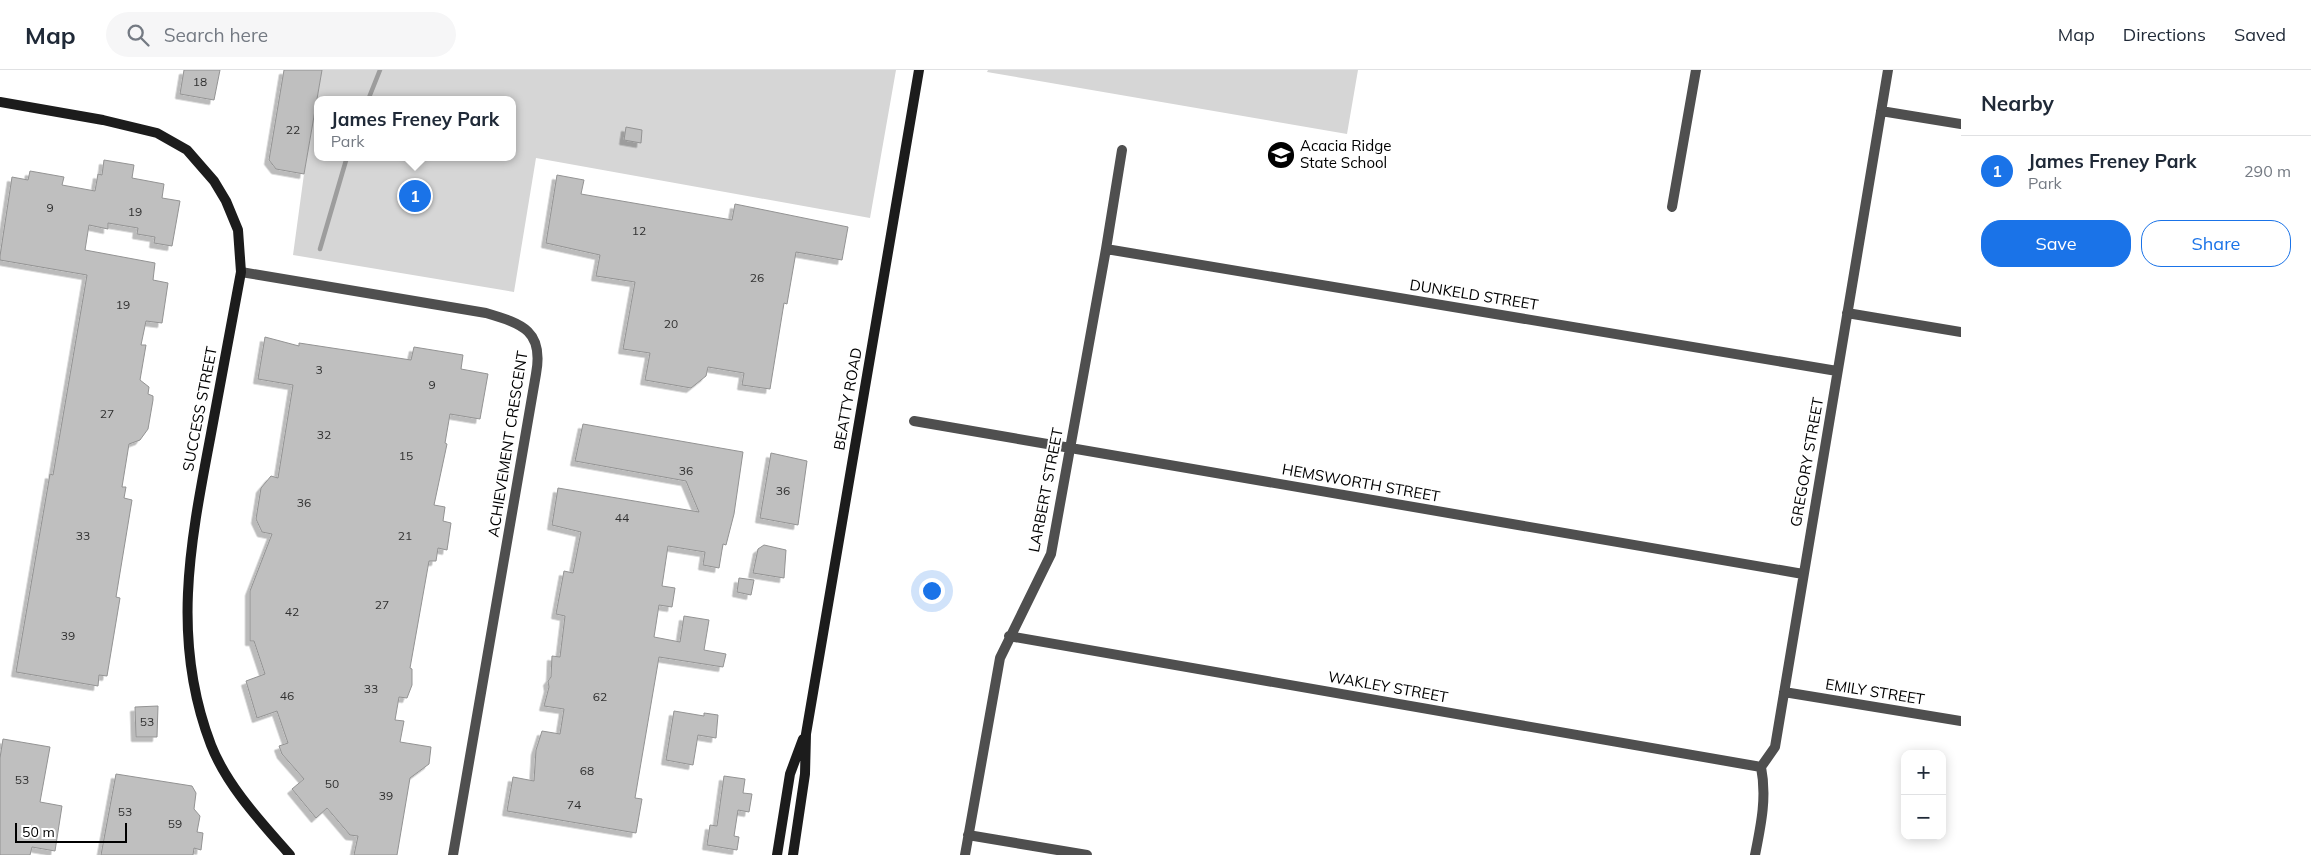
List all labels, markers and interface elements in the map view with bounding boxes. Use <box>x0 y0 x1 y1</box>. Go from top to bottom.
search box <box>106 12 456 57</box>
text: Map <box>25 20 76 50</box>
icon: search <box>124 21 152 49</box>
text: Search here <box>164 23 268 47</box>
text: Map <box>2058 23 2095 46</box>
text: Directions <box>2123 23 2206 46</box>
text: Saved <box>2234 23 2286 46</box>
house number: 18 <box>193 74 207 89</box>
text: Nearby <box>1981 90 2054 116</box>
popup <box>314 96 516 161</box>
text: James Freney Park <box>331 107 499 131</box>
house number: 22 <box>286 122 300 137</box>
text: Park <box>331 131 364 151</box>
place label: Acacia Ridge State School <box>1300 136 1391 172</box>
school or university icon: Acacia Ridge State School <box>1266 140 1296 170</box>
text: James Freney Park <box>2028 149 2196 173</box>
text: 1 <box>1992 161 2002 181</box>
text: 290 m <box>2244 161 2291 181</box>
text: Park <box>2028 173 2062 193</box>
pin: 1 <box>399 177 431 215</box>
house number: 9 <box>46 200 54 215</box>
house number: 19 <box>128 204 142 219</box>
button: Save <box>1981 220 2131 267</box>
button: Share <box>2141 220 2291 267</box>
house number: 12 <box>632 223 646 238</box>
house number: 26 <box>750 270 764 285</box>
street label: DUNKELD STREET <box>1408 275 1540 314</box>
house number: 19 <box>116 297 130 312</box>
house number: 20 <box>664 316 678 331</box>
street label: SUCCESS STREET <box>178 345 221 473</box>
street label: BEATTY ROAD <box>829 346 866 452</box>
street label: ACHIEVEMENT CRESCENT <box>483 349 532 538</box>
house number: 3 <box>315 362 323 377</box>
house number: 9 <box>428 377 436 392</box>
street label: GREGORY STREET <box>1786 396 1827 528</box>
house number: 27 <box>100 406 114 421</box>
street label: LARBERT STREET <box>1024 426 1067 554</box>
house number: 32 <box>317 427 331 442</box>
house number: 15 <box>399 448 413 463</box>
street label: HEMSWORTH STREET <box>1281 459 1442 506</box>
house number: 36 <box>679 463 693 478</box>
house number: 36 <box>776 483 790 498</box>
house number: 36 <box>297 495 311 510</box>
house number: 44 <box>615 510 629 525</box>
house number: 33 <box>76 528 90 543</box>
house number: 21 <box>398 528 412 543</box>
your location <box>919 578 945 604</box>
house number: 27 <box>375 597 389 612</box>
house number: 42 <box>285 604 299 619</box>
house number: 39 <box>61 628 75 643</box>
street label: WAKLEY STREET <box>1327 667 1450 706</box>
street label: EMILY STREET <box>1824 674 1926 709</box>
house number: 33 <box>364 681 378 696</box>
house number: 46 <box>280 688 294 703</box>
house number: 62 <box>593 689 607 704</box>
house number: 53 <box>140 714 154 729</box>
map controls <box>1901 750 1946 840</box>
button: + <box>1901 750 1946 795</box>
house number: 68 <box>580 763 594 778</box>
house number: 53 <box>15 772 29 787</box>
house number: 50 <box>325 776 339 791</box>
house number: 39 <box>379 788 393 803</box>
button: − <box>1901 795 1946 840</box>
house number: 74 <box>567 797 581 812</box>
house number: 53 <box>118 804 132 819</box>
house number: 59 <box>168 816 182 831</box>
scale bar <box>15 820 128 843</box>
text: 50 m <box>22 823 55 841</box>

